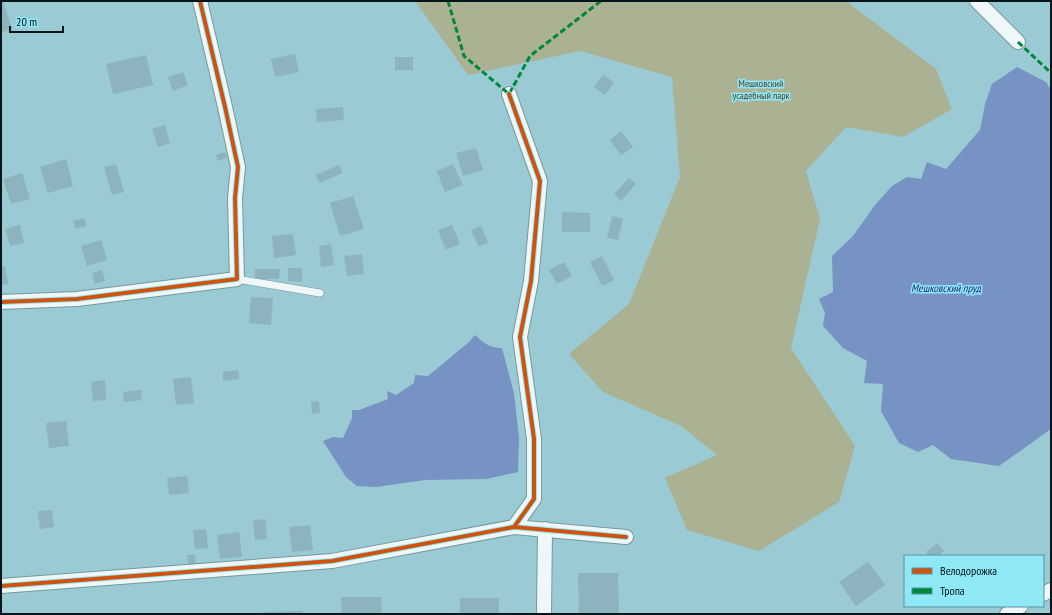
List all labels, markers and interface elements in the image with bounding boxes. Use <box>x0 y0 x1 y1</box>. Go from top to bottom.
scale bar <box>10 8 63 34</box>
text: 20 m <box>16 14 37 29</box>
park label: Мешковский усадебный парк <box>733 77 790 102</box>
water label: Мешковский пруд <box>911 281 982 295</box>
legend <box>904 555 1044 607</box>
text: Велодорожка <box>940 563 997 578</box>
text: Тропа <box>940 583 965 598</box>

